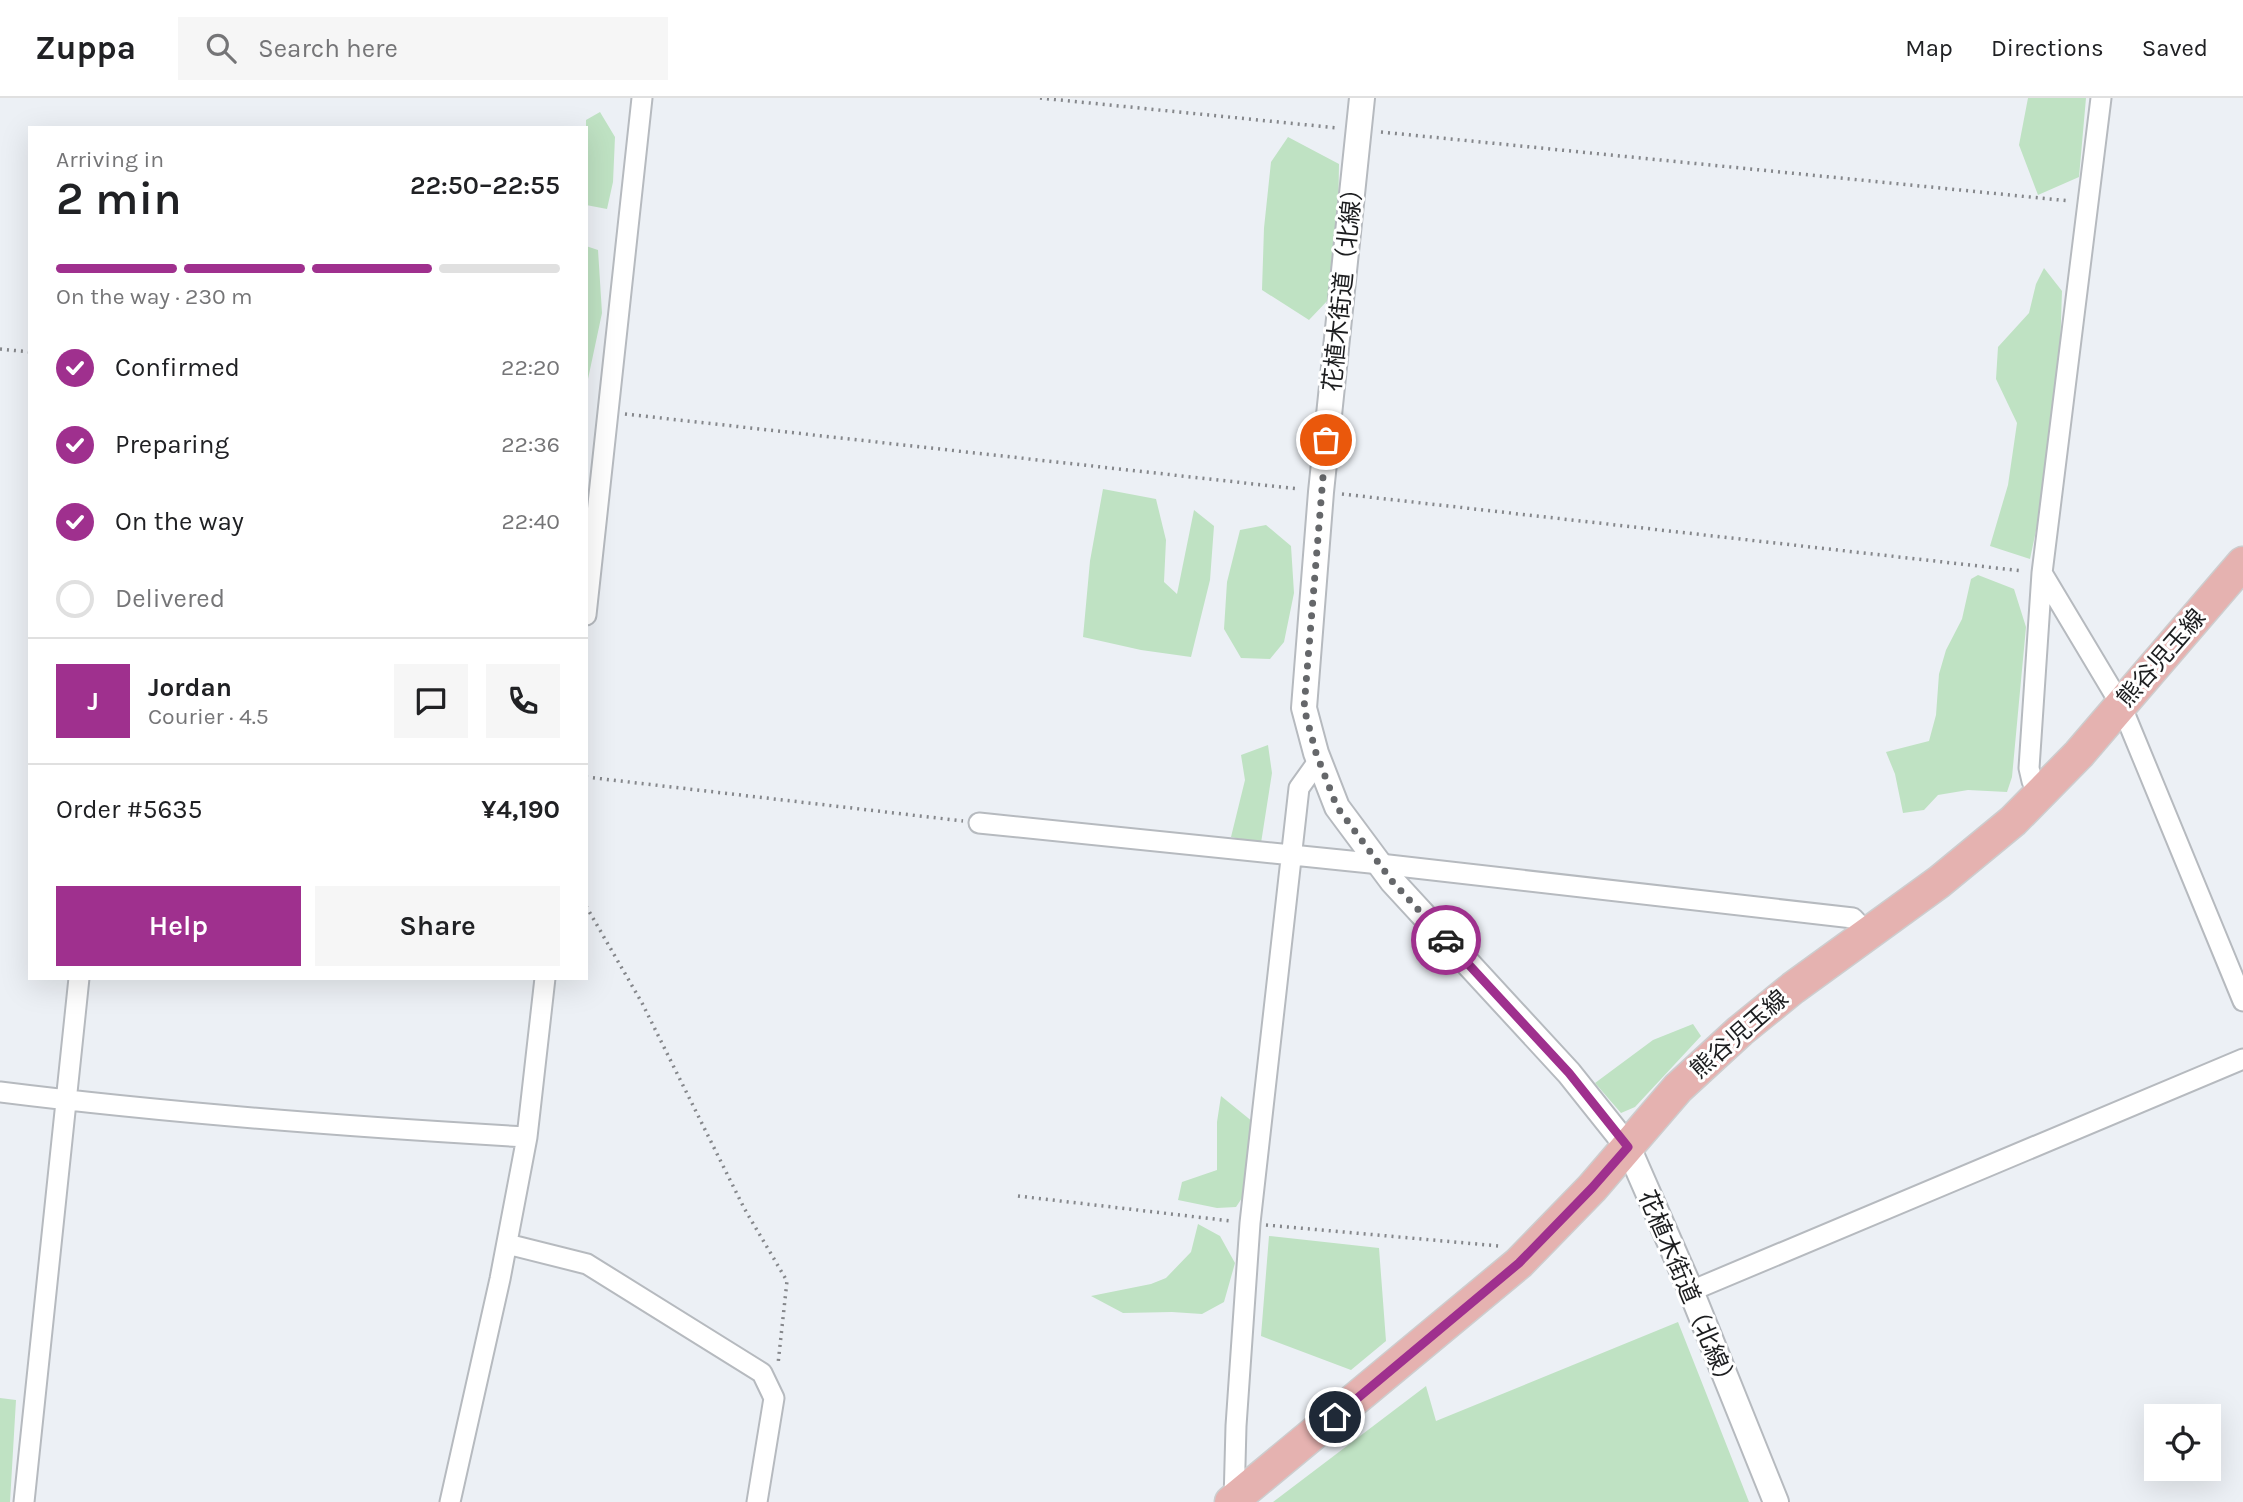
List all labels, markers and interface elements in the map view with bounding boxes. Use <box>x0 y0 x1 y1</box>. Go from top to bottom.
search box <box>178 17 668 80</box>
text: Zuppa <box>35 29 136 67</box>
icon: search <box>202 29 240 67</box>
text: Search here <box>258 33 398 64</box>
text: Map <box>1905 34 1953 62</box>
text: Directions <box>1991 34 2104 62</box>
text: Saved <box>2142 34 2208 62</box>
text: Arriving in <box>56 146 164 173</box>
text: 22:50–22:55 <box>410 170 560 201</box>
text: 2 min <box>56 172 182 226</box>
street label: 花植木街道（北線） <box>1318 175 1368 393</box>
text: On the way · 230 m <box>56 283 253 310</box>
icon: check <box>56 349 94 387</box>
text: Confirmed <box>115 352 240 383</box>
text: 22:20 <box>501 354 560 381</box>
pin <box>1296 410 1356 470</box>
icon: bag <box>1307 421 1345 459</box>
icon: check <box>56 426 94 464</box>
text: Preparing <box>115 429 229 460</box>
text: 22:36 <box>501 431 560 458</box>
icon: check <box>56 503 94 541</box>
text: On the way <box>115 506 244 537</box>
text: 22:40 <box>502 508 560 535</box>
text: Delivered <box>115 583 225 614</box>
street label: 熊谷児玉線 <box>2111 604 2211 712</box>
button: chat <box>394 664 468 738</box>
button: phone <box>486 664 560 738</box>
text: Jordan <box>148 672 232 703</box>
text: J <box>87 686 99 717</box>
text: Courier · 4.5 <box>148 703 269 730</box>
text: Order #5635 <box>56 794 202 825</box>
text: ¥4,190 <box>481 794 560 825</box>
button: Help <box>56 886 301 966</box>
button: Share <box>315 886 560 966</box>
courier <box>1411 905 1481 975</box>
icon: car <box>1427 921 1465 959</box>
street label: 熊谷児玉線 <box>1685 984 1793 1084</box>
street label: 花植木街道（北線） <box>1633 1186 1743 1396</box>
pin <box>1305 1387 1365 1447</box>
icon: home <box>1316 1398 1354 1436</box>
map controls <box>2144 1404 2221 1481</box>
button: locate <box>2144 1404 2221 1481</box>

